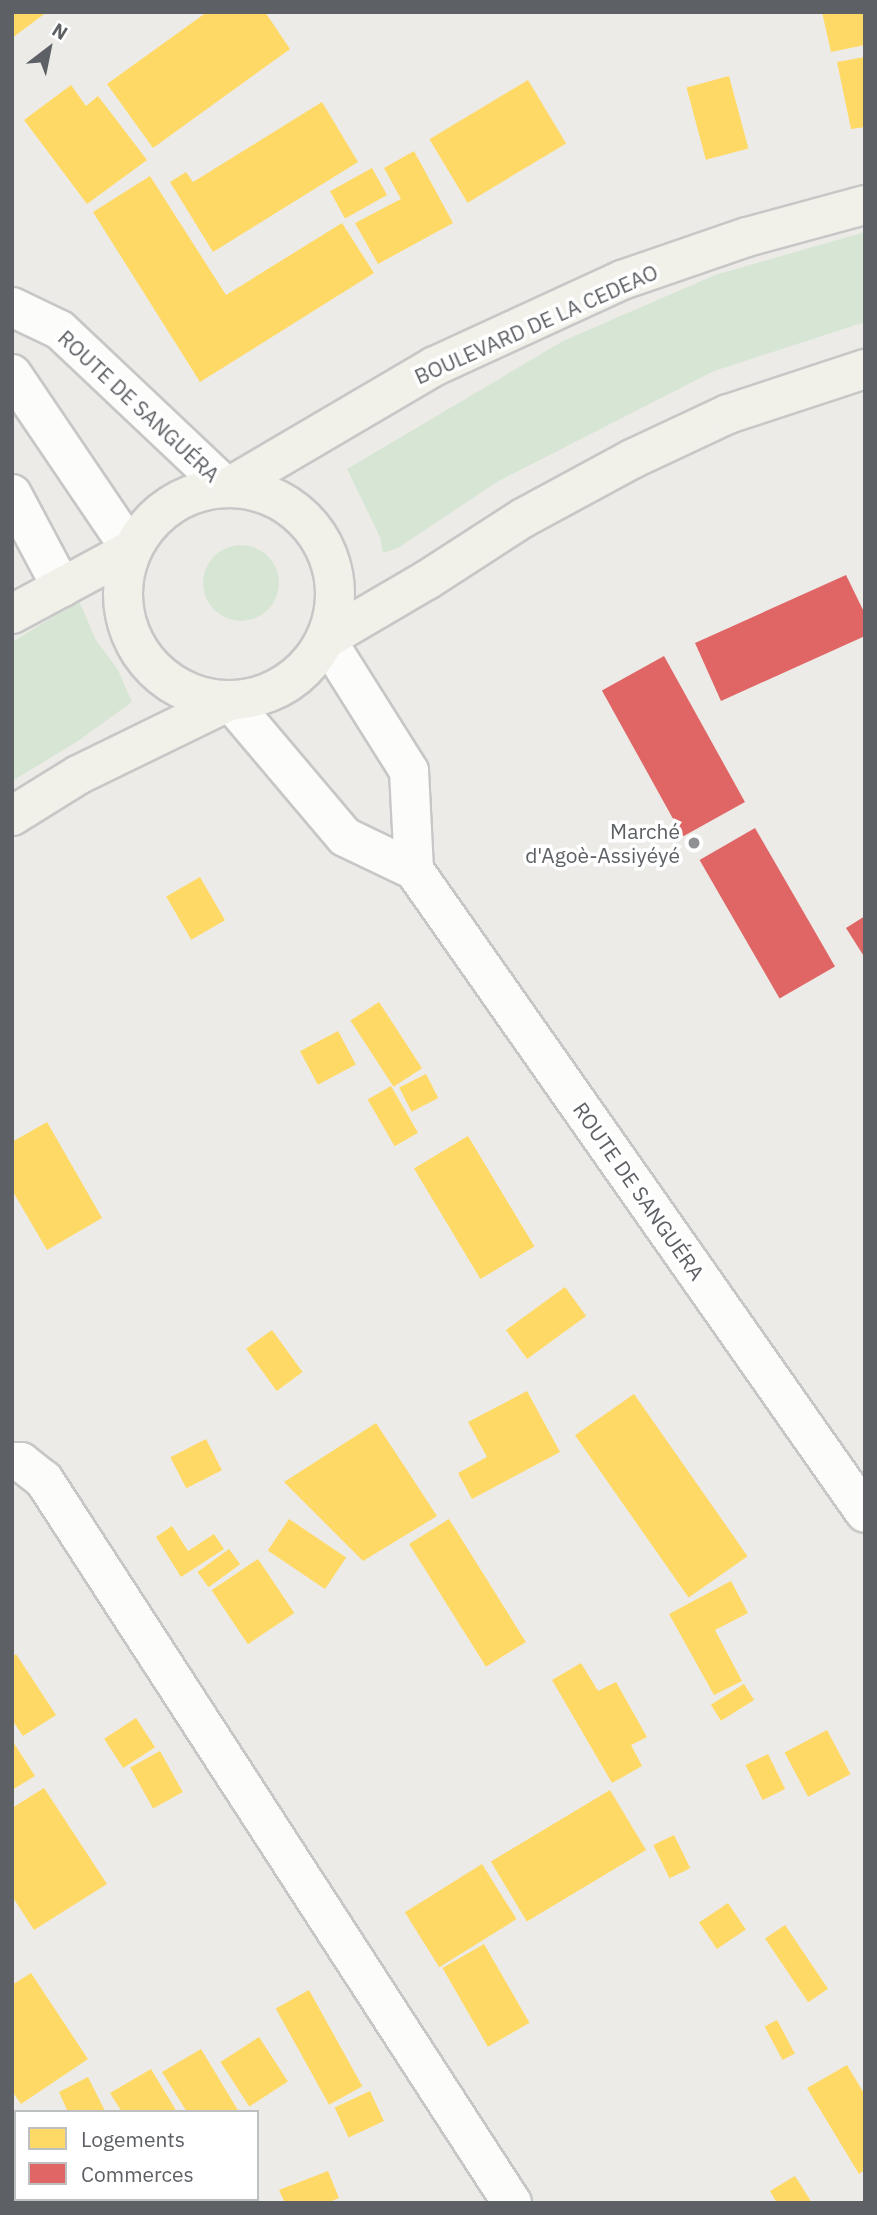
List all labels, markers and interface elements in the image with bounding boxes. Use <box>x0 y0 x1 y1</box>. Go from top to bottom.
north arrow <box>14 14 84 84</box>
text: N <box>48 17 72 45</box>
street label: BOULEVARD DE LA CEDEAO <box>411 259 661 389</box>
street label: ROUTE DE SANGUÉRA <box>53 325 225 487</box>
place label: Marché d'Agoè-Assiyéyé <box>525 818 680 868</box>
marker: Marché d'Agoè-Assiyéyé <box>686 835 702 851</box>
street label: ROUTE DE SANGUÉRA <box>568 1097 710 1285</box>
legend <box>14 2110 259 2201</box>
text: Logements <box>81 2125 185 2153</box>
text: Commerces <box>81 2160 194 2188</box>

